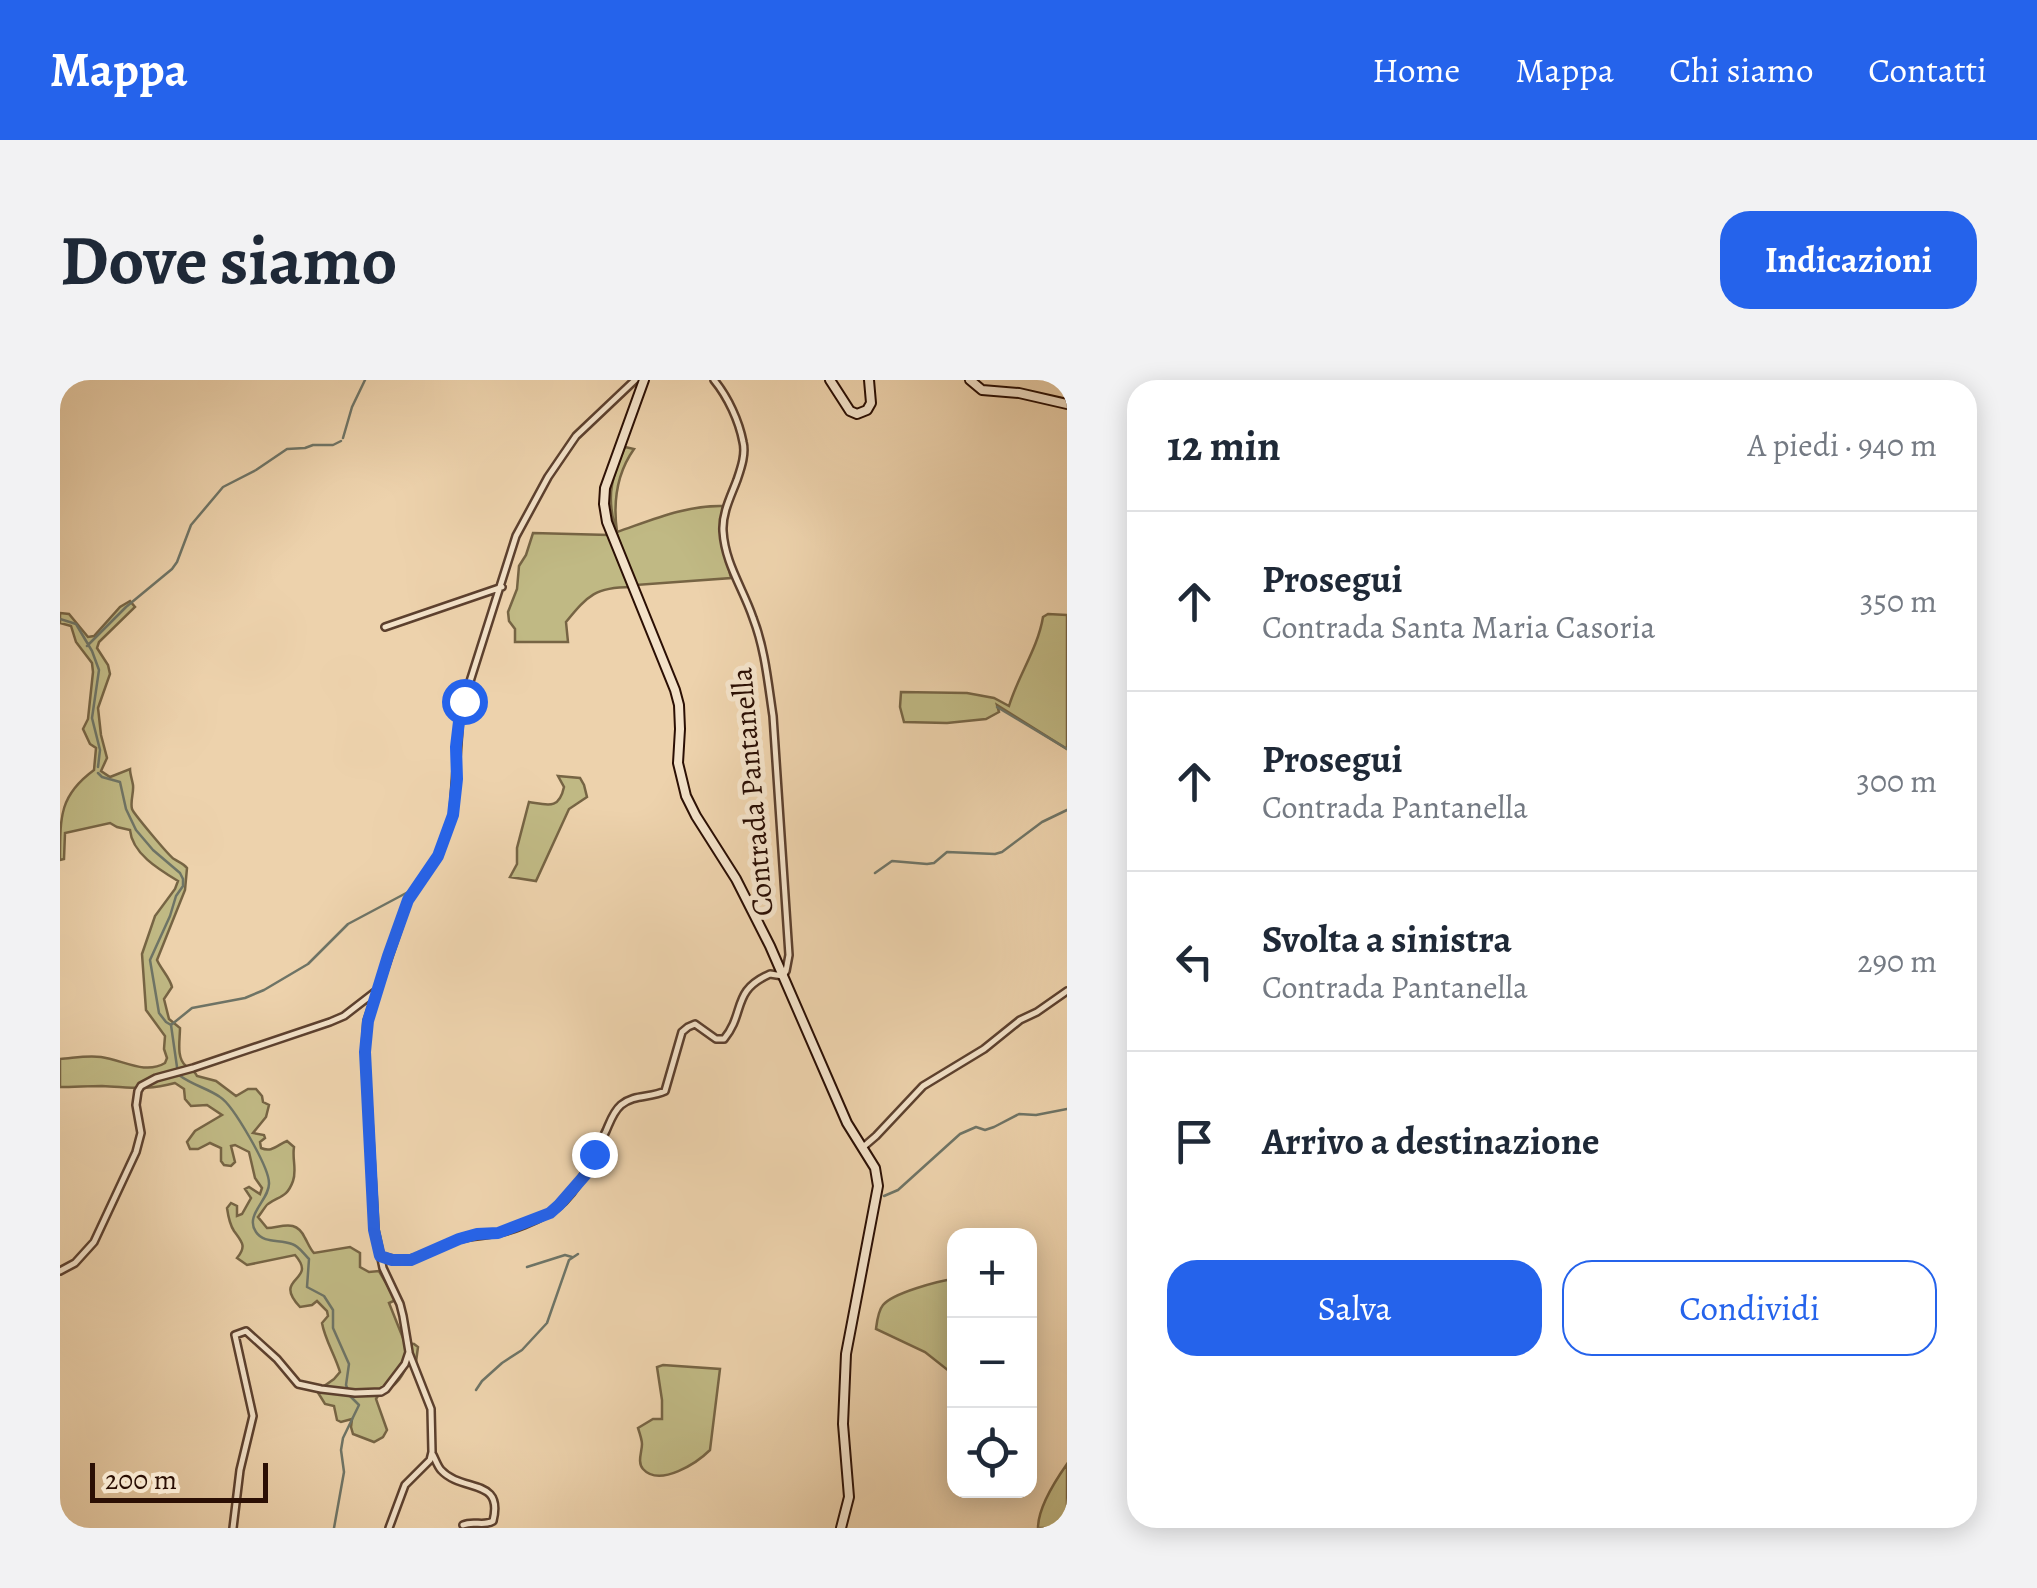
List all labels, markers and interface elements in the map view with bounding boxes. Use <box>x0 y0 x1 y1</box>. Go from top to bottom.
text: Mappa <box>50 37 188 103</box>
text: Home <box>1372 46 1460 94</box>
text: Mappa <box>1515 46 1614 94</box>
text: Chi siamo <box>1669 46 1813 94</box>
text: Contatti <box>1868 46 1987 94</box>
button: Indicazioni <box>1720 211 1977 309</box>
text: Dove siamo <box>60 213 397 308</box>
text: 12 min <box>1167 417 1281 474</box>
text: A piedi · 940 m <box>1747 423 1937 467</box>
text: Prosegui <box>1262 553 1403 605</box>
icon: ahead <box>1167 574 1222 629</box>
text: 350 m <box>1860 579 1937 623</box>
text: Contrada Santa Maria Casoria <box>1262 605 1655 649</box>
street label: Contrada Pantanella <box>721 666 783 918</box>
route start <box>442 679 488 725</box>
text: Prosegui <box>1262 733 1403 785</box>
icon: ahead <box>1167 754 1222 809</box>
text: 300 m <box>1857 759 1937 803</box>
text: Contrada Pantanella <box>1262 785 1528 829</box>
text: Svolta a sinistra <box>1262 913 1512 965</box>
icon: left <box>1167 934 1222 989</box>
text: 290 m <box>1857 939 1937 983</box>
text: Contrada Pantanella <box>1262 965 1528 1009</box>
icon: arrive <box>1167 1114 1222 1169</box>
text: Arrivo a destinazione <box>1262 1115 1600 1167</box>
route end <box>572 1132 618 1178</box>
map controls <box>947 1228 1037 1498</box>
button: + <box>947 1228 1037 1318</box>
button: Salva <box>1167 1260 1542 1356</box>
button: Condividi <box>1562 1260 1937 1356</box>
button: − <box>947 1318 1037 1408</box>
button: locate <box>947 1408 1037 1498</box>
scale bar <box>90 1458 268 1502</box>
text: 200 m <box>105 1461 177 1499</box>

